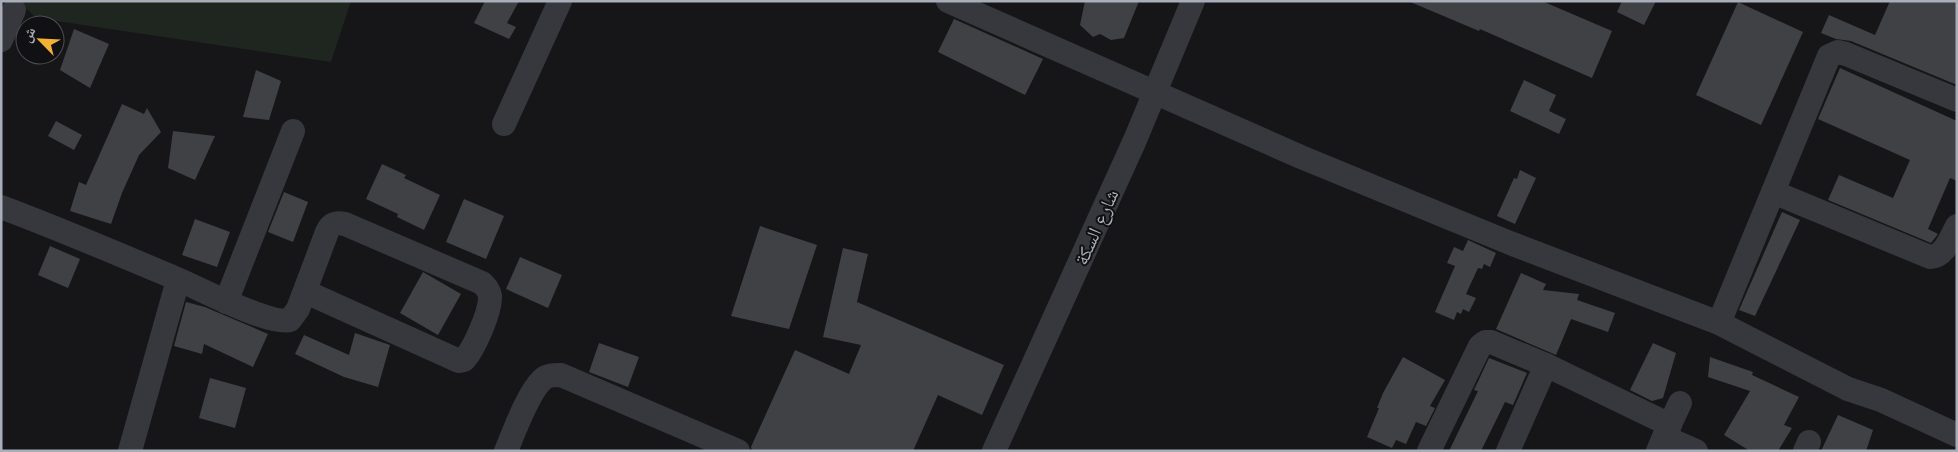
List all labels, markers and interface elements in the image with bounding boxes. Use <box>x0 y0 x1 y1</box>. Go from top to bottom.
north arrow <box>15 15 65 65</box>
text: ش <box>16 24 40 46</box>
street label: شارع السكة <box>1068 185 1125 269</box>

